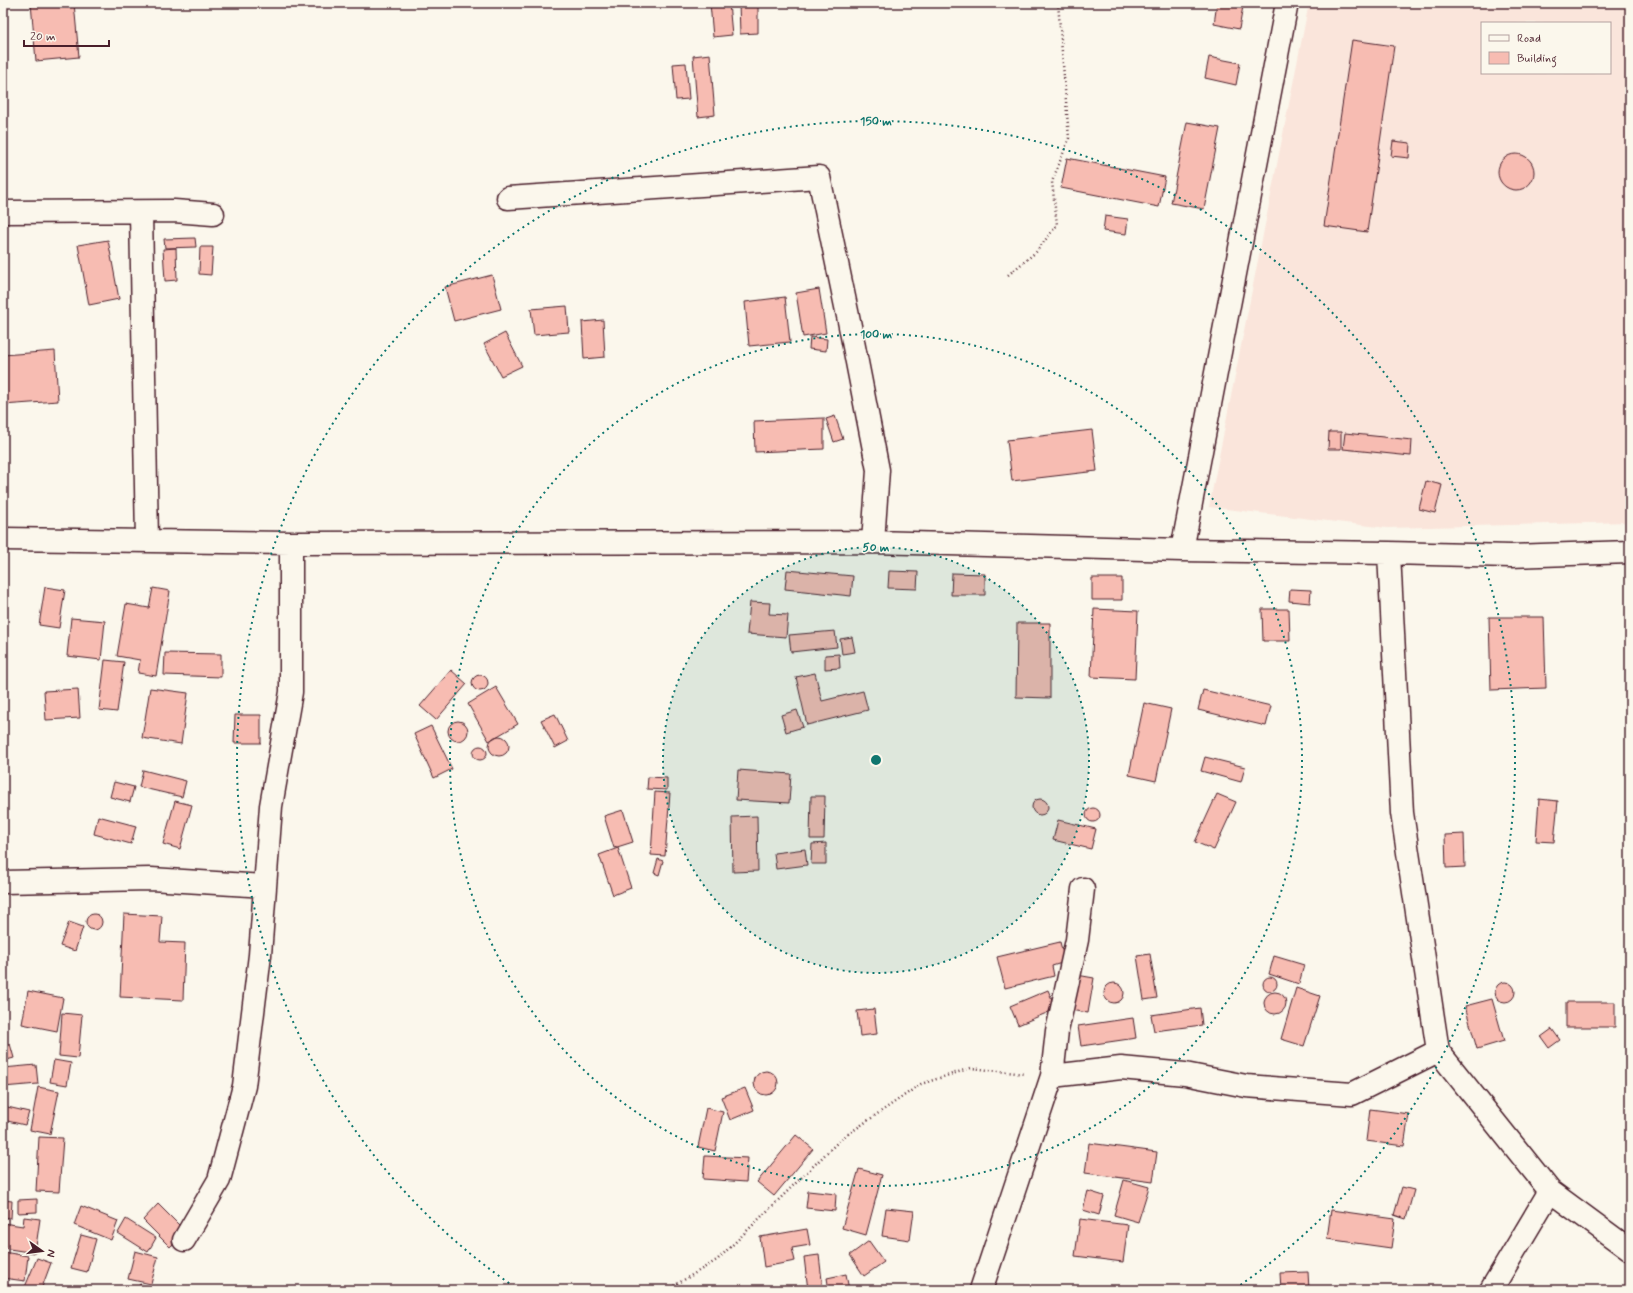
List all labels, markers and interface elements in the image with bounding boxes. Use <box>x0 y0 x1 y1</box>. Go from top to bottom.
scale bar <box>24 22 109 48</box>
legend <box>1481 22 1611 74</box>
text: 20 m <box>30 29 56 45</box>
text: Road <box>1517 31 1541 47</box>
text: Building <box>1517 51 1557 68</box>
text: 150 m <box>860 114 892 130</box>
text: 100 m <box>860 327 893 343</box>
text: 50 m <box>863 540 890 556</box>
centre of rings <box>869 753 883 767</box>
north arrow <box>22 1231 62 1271</box>
text: N <box>43 1248 58 1258</box>

